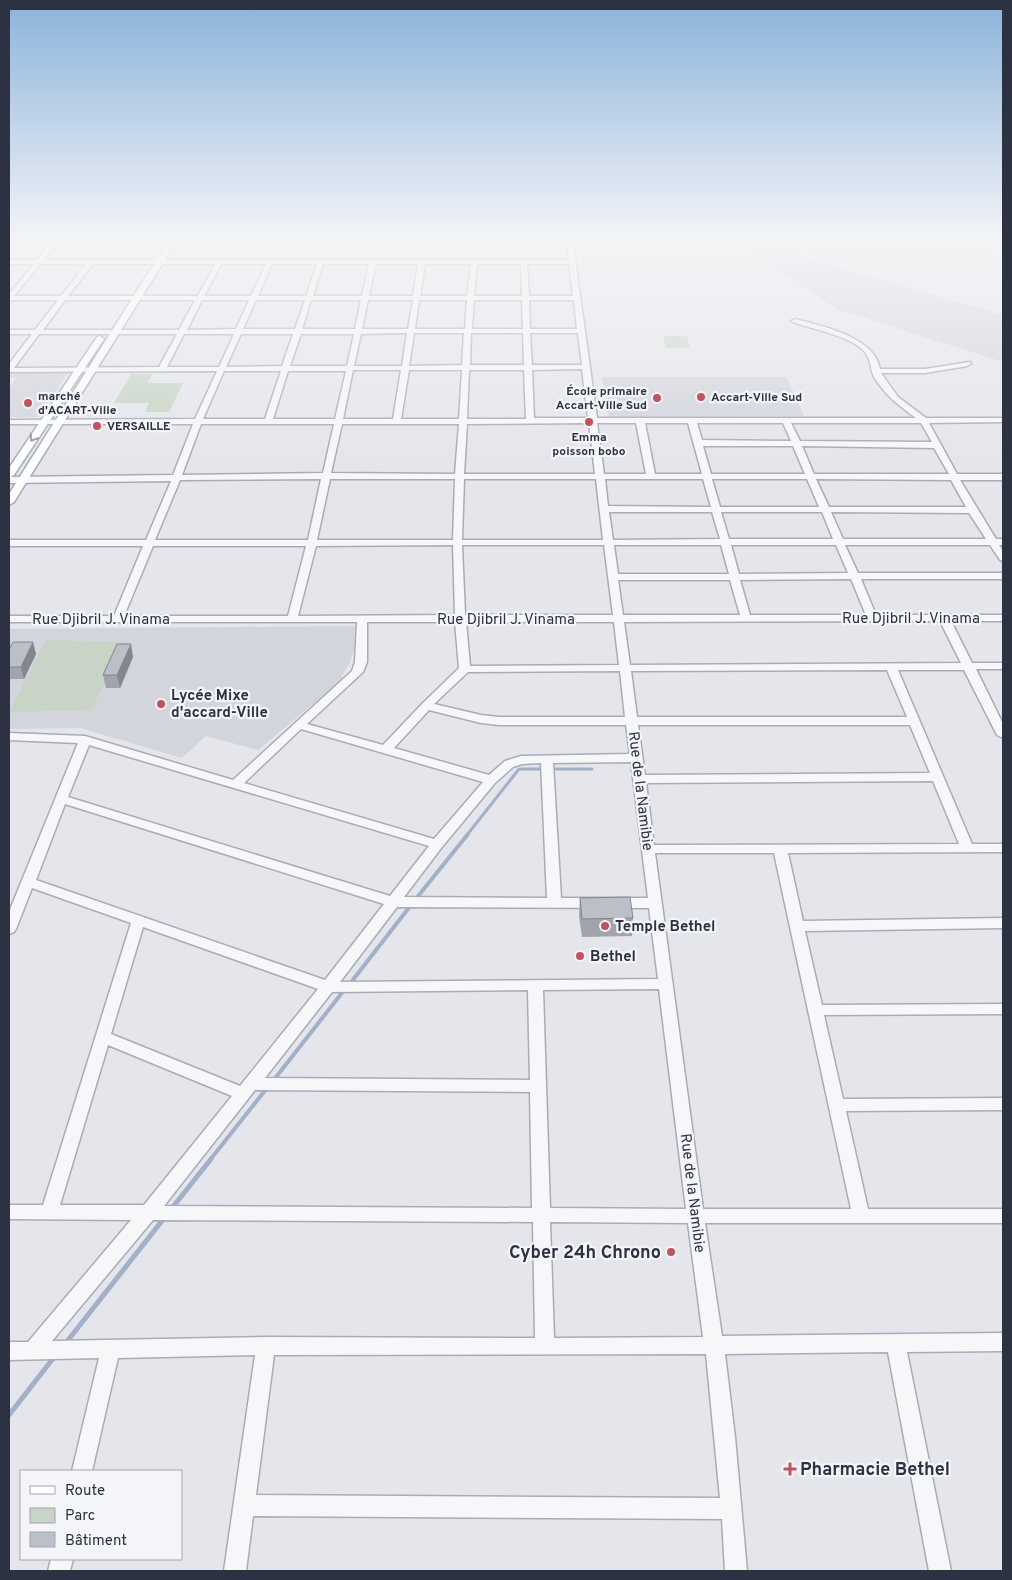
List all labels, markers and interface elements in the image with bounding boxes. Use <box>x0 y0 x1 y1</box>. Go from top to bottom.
place label: École primaire Accart-Ville Sud <box>556 384 647 414</box>
place label: marché d'ACART-Ville <box>38 389 117 419</box>
place label: Accart-Ville Sud <box>711 390 802 406</box>
marker: Accart-Ville Sud <box>695 391 707 403</box>
marker: École primaire Accart-Ville Sud <box>651 392 663 404</box>
marker: marché d'ACART-Ville <box>22 397 34 409</box>
marker: Emma poisson bobo <box>583 416 595 428</box>
place label: VERSAILLE <box>107 419 171 435</box>
marker: VERSAILLE <box>91 420 103 432</box>
place label: Emma poisson bobo <box>552 430 626 460</box>
one-way arrow <box>30 432 39 442</box>
street label: Rue Djibril J. Vinama <box>842 610 980 629</box>
street label: Rue Djibril J. Vinama <box>32 611 170 630</box>
street label: Rue Djibril J. Vinama <box>437 611 575 630</box>
place label: Lycée Mixe d'accard-Ville <box>171 687 268 723</box>
marker: Lycée Mixe d'accard-Ville <box>155 698 167 710</box>
street label: Rue de la Namibie <box>623 730 656 852</box>
place label: Temple Bethel <box>615 918 715 937</box>
marker: Temple Bethel <box>599 920 611 932</box>
place label: Bethel <box>590 948 636 967</box>
marker: Bethel <box>574 950 586 962</box>
street label: Rue de la Namibie <box>675 1132 708 1254</box>
place label: Cyber 24h Chrono <box>509 1242 661 1265</box>
marker: Cyber 24h Chrono <box>665 1246 677 1258</box>
place label: Pharmacie Bethel <box>800 1459 950 1482</box>
marker: Pharmacie Bethel <box>784 1463 796 1475</box>
legend <box>20 1470 182 1560</box>
text: Route <box>65 1482 105 1501</box>
text: Parc <box>65 1507 95 1526</box>
text: Bâtiment <box>65 1532 127 1551</box>

